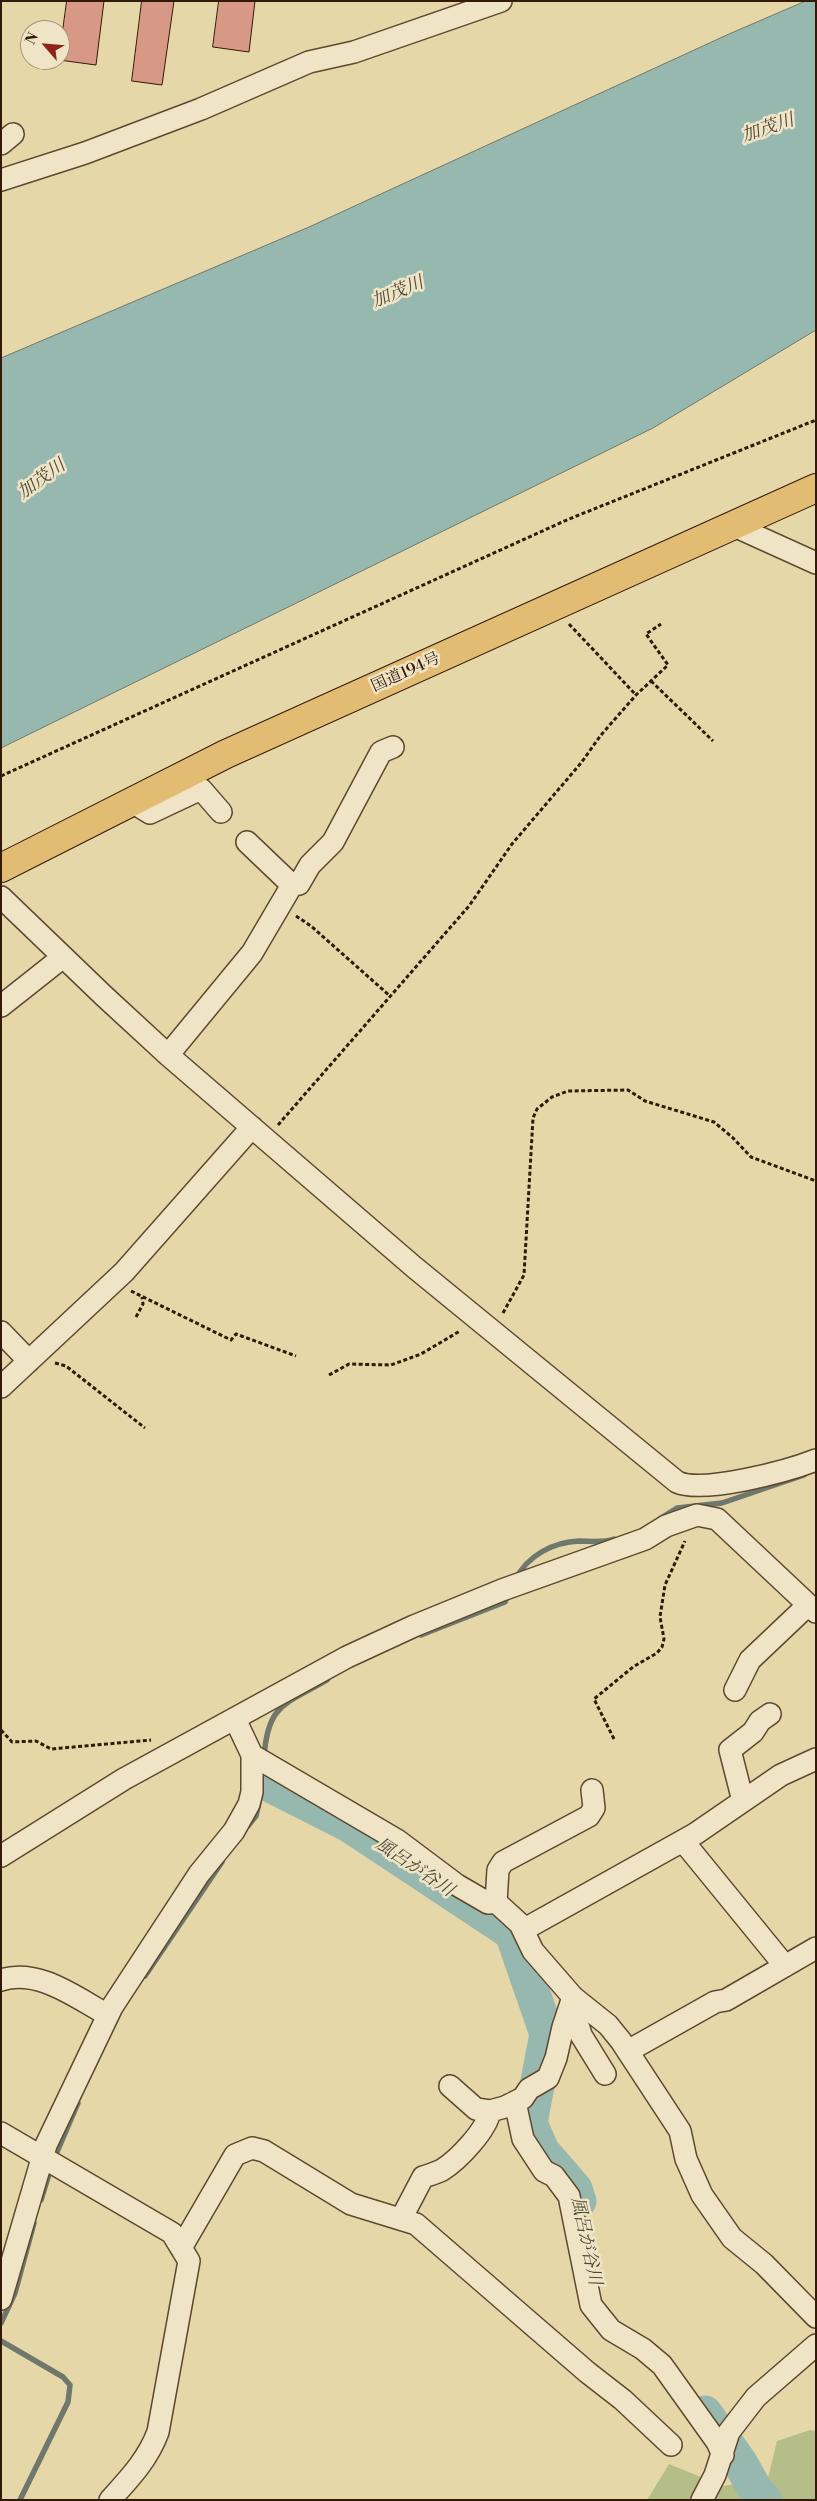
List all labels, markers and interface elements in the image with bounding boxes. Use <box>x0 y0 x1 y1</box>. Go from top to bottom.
north arrow <box>20 20 70 70</box>
text: N <box>22 30 43 48</box>
water label: 加茂川 <box>739 110 797 148</box>
water label: 加茂川 <box>369 273 427 313</box>
water label: 加茂川 <box>14 455 70 505</box>
street label: 国道194号 <box>369 649 443 697</box>
water label: 風呂が谷川 <box>371 1834 457 1902</box>
water label: 風呂が谷川 <box>565 2195 605 2287</box>

